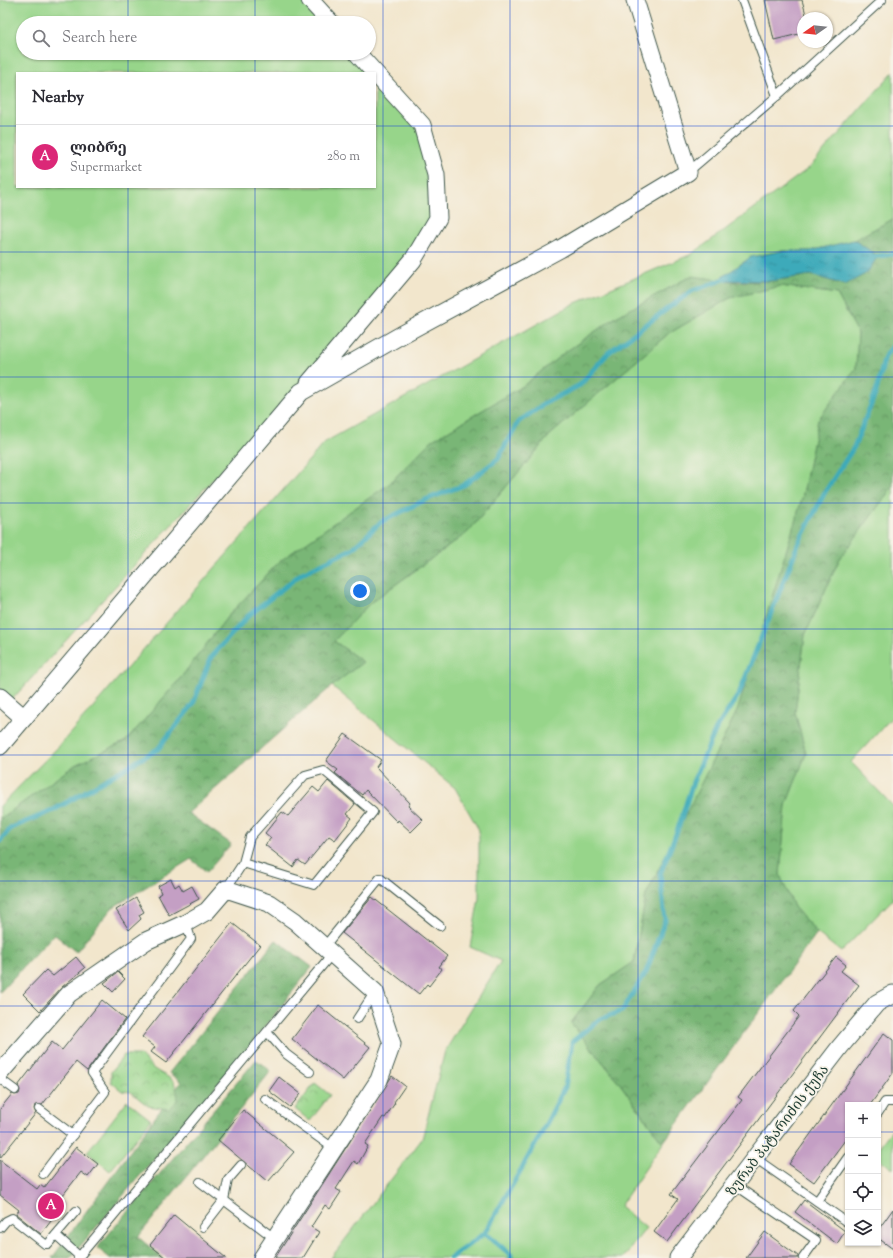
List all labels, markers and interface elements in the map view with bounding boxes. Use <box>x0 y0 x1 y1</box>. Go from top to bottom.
north arrow <box>797 12 833 48</box>
search box <box>16 16 376 60</box>
icon: search <box>30 27 52 49</box>
text: Search here <box>62 28 137 49</box>
text: Nearby <box>32 86 84 110</box>
text: ლიბრე <box>70 138 127 159</box>
text: A <box>40 148 50 166</box>
text: 280 m <box>327 148 360 166</box>
text: Supermarket <box>70 159 142 177</box>
your location <box>350 581 370 601</box>
street label: ზურაბ პატარიძის ქუჩა <box>722 1061 835 1201</box>
map controls <box>845 1102 881 1246</box>
button: + <box>845 1102 881 1138</box>
button: − <box>845 1138 881 1174</box>
button: locate <box>845 1174 881 1210</box>
pin: A <box>38 1191 64 1221</box>
button: layers <box>845 1210 881 1246</box>

